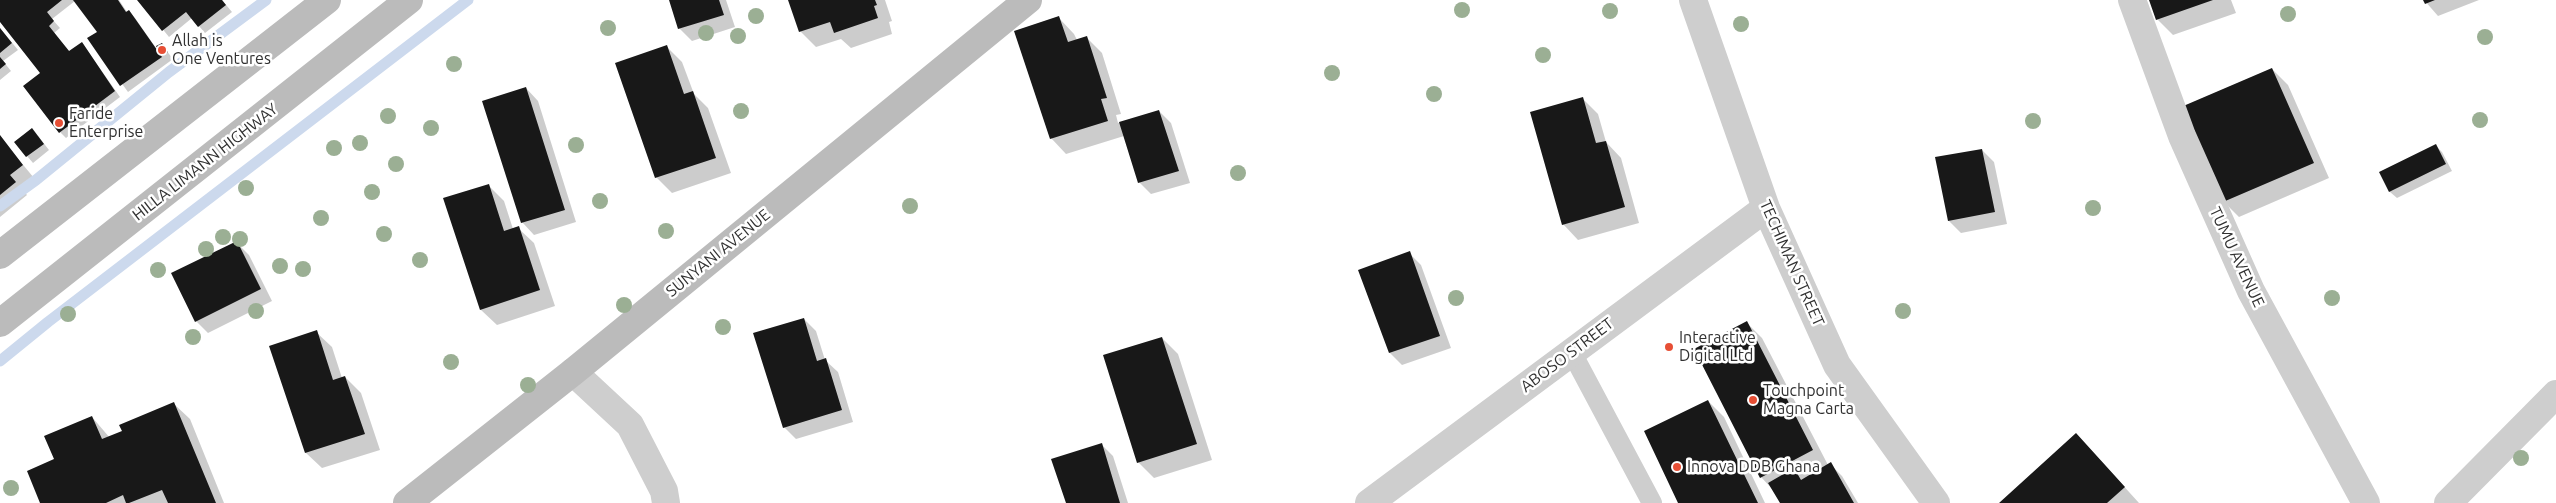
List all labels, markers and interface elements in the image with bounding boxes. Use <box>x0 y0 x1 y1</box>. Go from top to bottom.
place label: Allah is One Ventures <box>172 31 271 69</box>
marker: Allah is One Ventures <box>156 44 168 56</box>
street label: HILLA LIMANN HIGHWAY <box>128 99 282 225</box>
place label: Faride Enterprise <box>69 104 143 142</box>
marker: Faride Enterprise <box>53 117 65 129</box>
street label: TECHIMAN STREET <box>1756 197 1828 329</box>
street label: TUMU AVENUE <box>2205 204 2269 310</box>
street label: SUNYANI AVENUE <box>662 205 774 301</box>
street label: ABOSO STREET <box>1517 314 1617 396</box>
place label: Interactive Digital Ltd <box>1679 328 1756 366</box>
marker: Interactive Digital Ltd <box>1663 341 1675 353</box>
place label: Touchpoint Magna Carta <box>1763 381 1854 419</box>
marker: Touchpoint Magna Carta <box>1747 394 1759 406</box>
place label: Innova DDB Ghana <box>1687 457 1820 477</box>
marker: Innova DDB Ghana <box>1671 461 1683 473</box>

